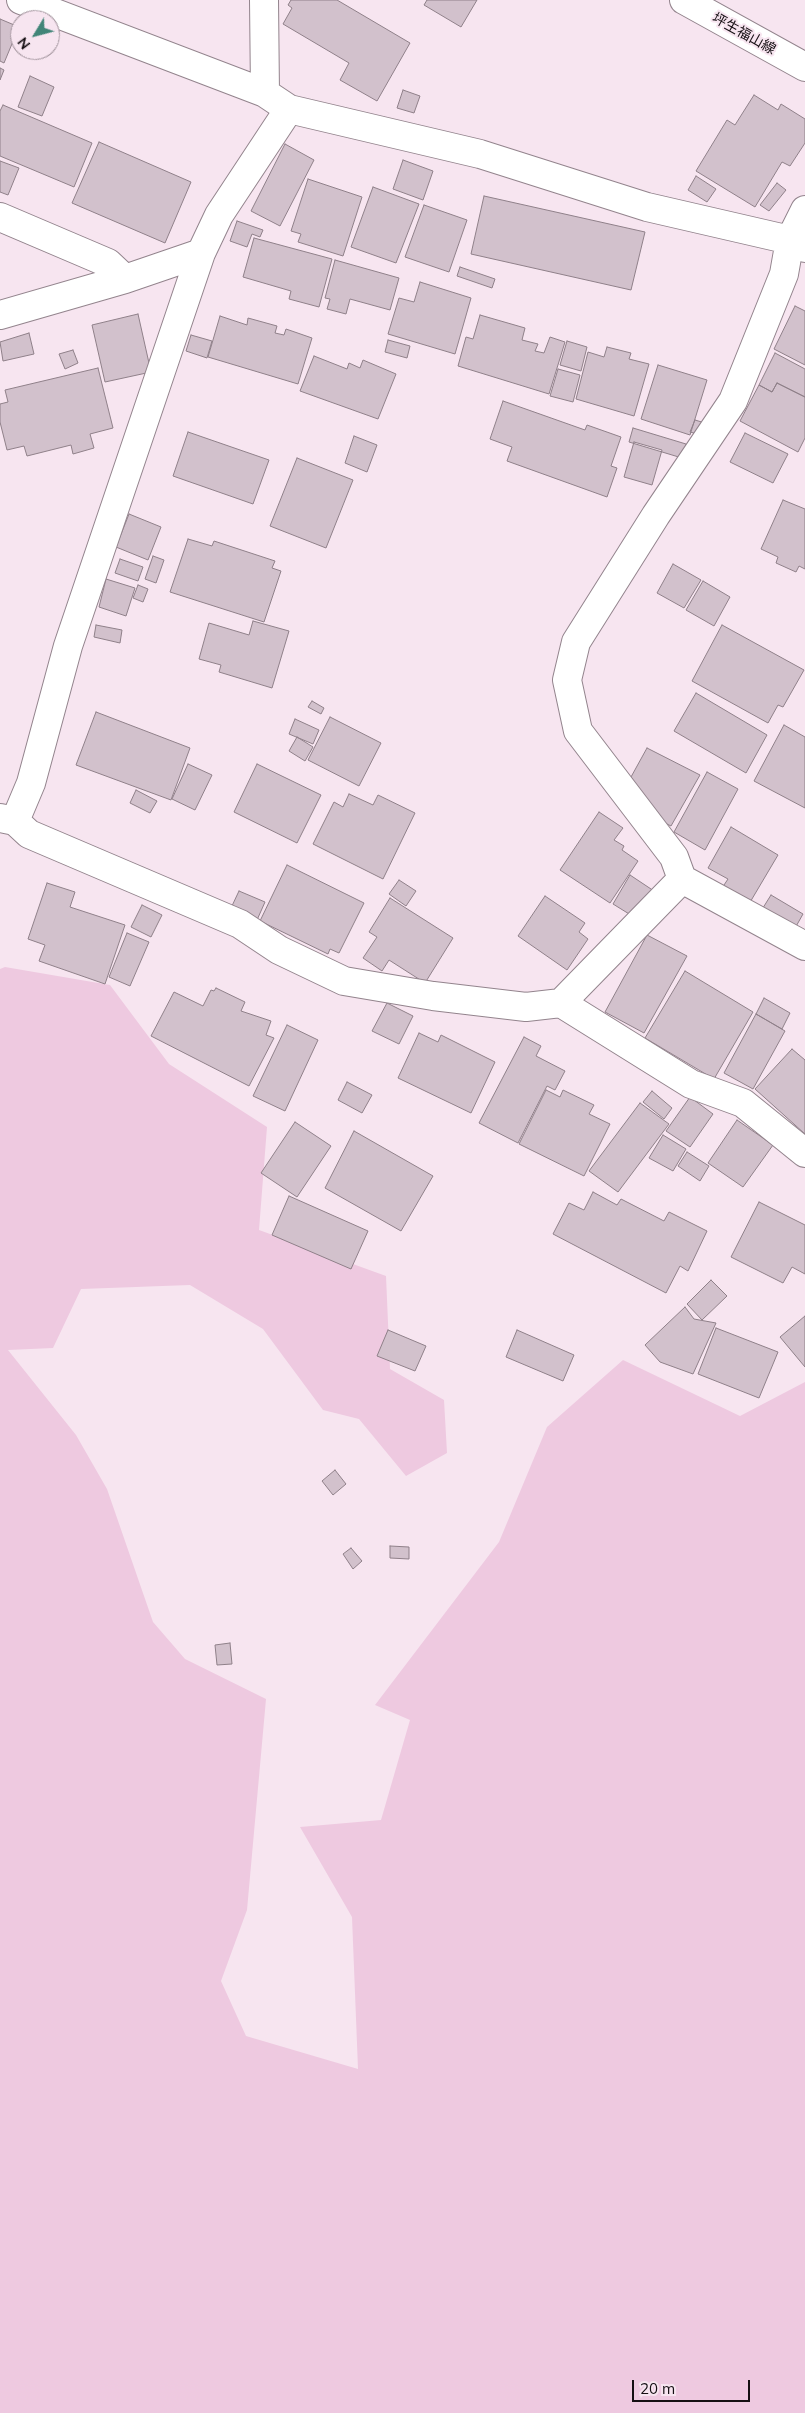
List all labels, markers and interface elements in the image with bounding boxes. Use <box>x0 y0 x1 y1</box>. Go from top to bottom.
north arrow <box>10 10 60 60</box>
street label: 坪生福山線 <box>709 10 779 58</box>
text: N <box>13 34 34 53</box>
scale bar <box>635 2370 752 2402</box>
text: 20 m <box>640 2379 675 2398</box>

